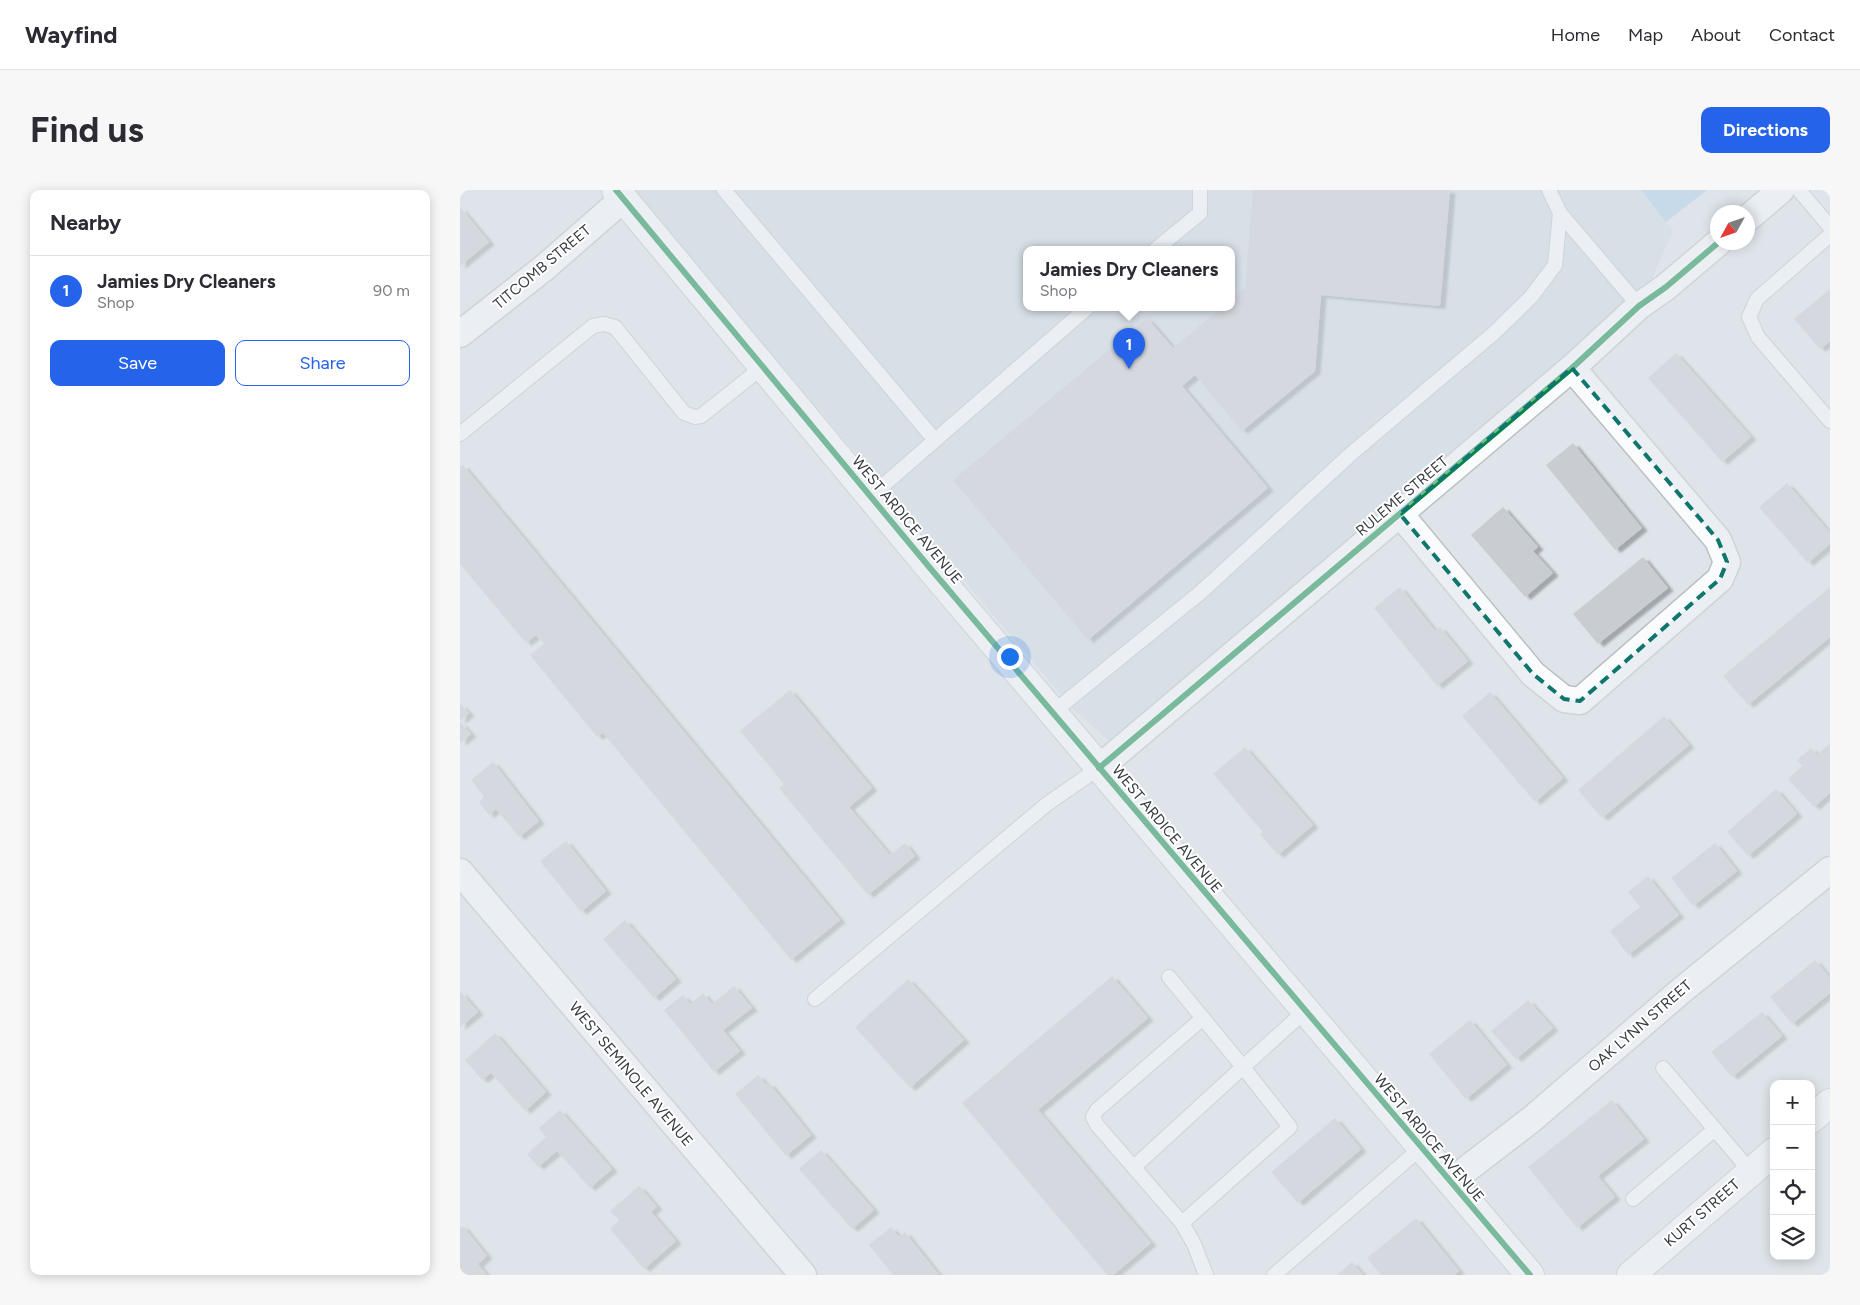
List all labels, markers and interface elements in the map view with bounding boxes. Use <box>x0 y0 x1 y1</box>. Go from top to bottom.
text: Wayfind <box>25 20 118 49</box>
text: Home <box>1551 24 1600 46</box>
text: Map <box>1628 24 1663 46</box>
text: About <box>1691 24 1741 46</box>
text: Contact <box>1769 24 1835 46</box>
button: Directions <box>1701 107 1830 153</box>
text: Find us <box>30 109 144 151</box>
north arrow <box>1710 205 1755 250</box>
text: Nearby <box>50 210 121 235</box>
street label: TITCOMB STREET <box>490 221 595 313</box>
popup <box>1023 246 1235 311</box>
text: Jamies Dry Cleaners <box>1040 258 1218 281</box>
text: Jamies Dry Cleaners <box>97 270 276 293</box>
text: 1 <box>63 281 69 300</box>
text: 90 m <box>373 281 410 300</box>
text: Shop <box>1040 281 1077 300</box>
text: Shop <box>97 293 135 312</box>
pin: 1 <box>1113 328 1145 369</box>
button: Save <box>50 340 225 386</box>
button: Share <box>235 340 410 386</box>
street label: WEST ARDICE AVENUE <box>848 452 966 588</box>
street label: RULEME STREET <box>1352 452 1452 540</box>
your location <box>997 644 1023 670</box>
street label: WEST ARDICE AVENUE <box>1108 761 1226 897</box>
street label: OAK LYNN STREET <box>1585 976 1696 1076</box>
street label: WEST SEMINOLE AVENUE <box>565 998 697 1150</box>
street label: WEST ARDICE AVENUE <box>1370 1070 1488 1206</box>
map controls <box>1770 1080 1815 1260</box>
button: + <box>1770 1080 1815 1125</box>
button: − <box>1770 1125 1815 1170</box>
button: locate <box>1770 1170 1815 1215</box>
street label: KURT STREET <box>1661 1175 1744 1251</box>
button: layers <box>1770 1215 1815 1260</box>

